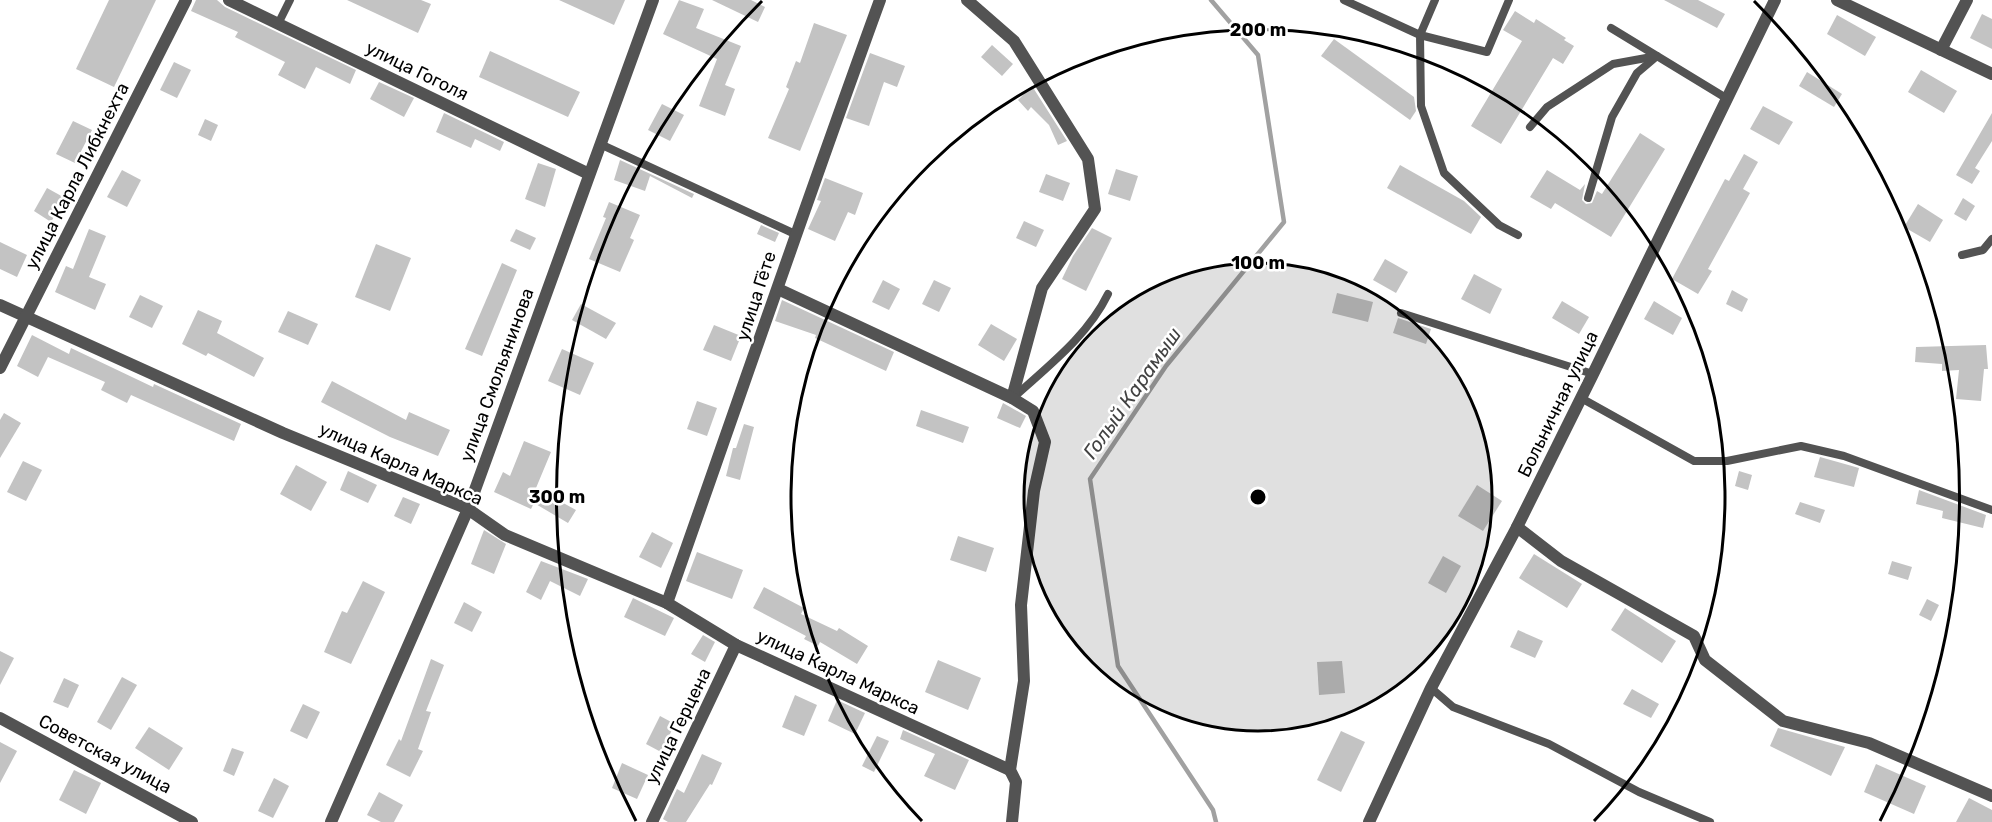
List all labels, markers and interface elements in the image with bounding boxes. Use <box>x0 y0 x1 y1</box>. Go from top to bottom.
text: 200 m <box>1230 19 1286 41</box>
street label: улица Гоголя <box>362 37 472 105</box>
street label: улица Карла Либкнехта <box>20 79 134 273</box>
street label: улица Гёте <box>731 249 781 343</box>
text: 100 m <box>1231 252 1285 274</box>
street label: улица Смольянинова <box>455 285 539 465</box>
water label: Голый Карамыш <box>1078 323 1186 463</box>
street label: Больничная улица <box>1513 327 1603 481</box>
street label: улица Карла Маркса <box>316 418 486 510</box>
text: 300 m <box>529 486 585 508</box>
centre of rings <box>1248 487 1268 507</box>
street label: улица Карла Маркса <box>753 625 923 719</box>
street label: улица Герцена <box>640 664 716 788</box>
street label: Советская улица <box>35 710 175 798</box>

